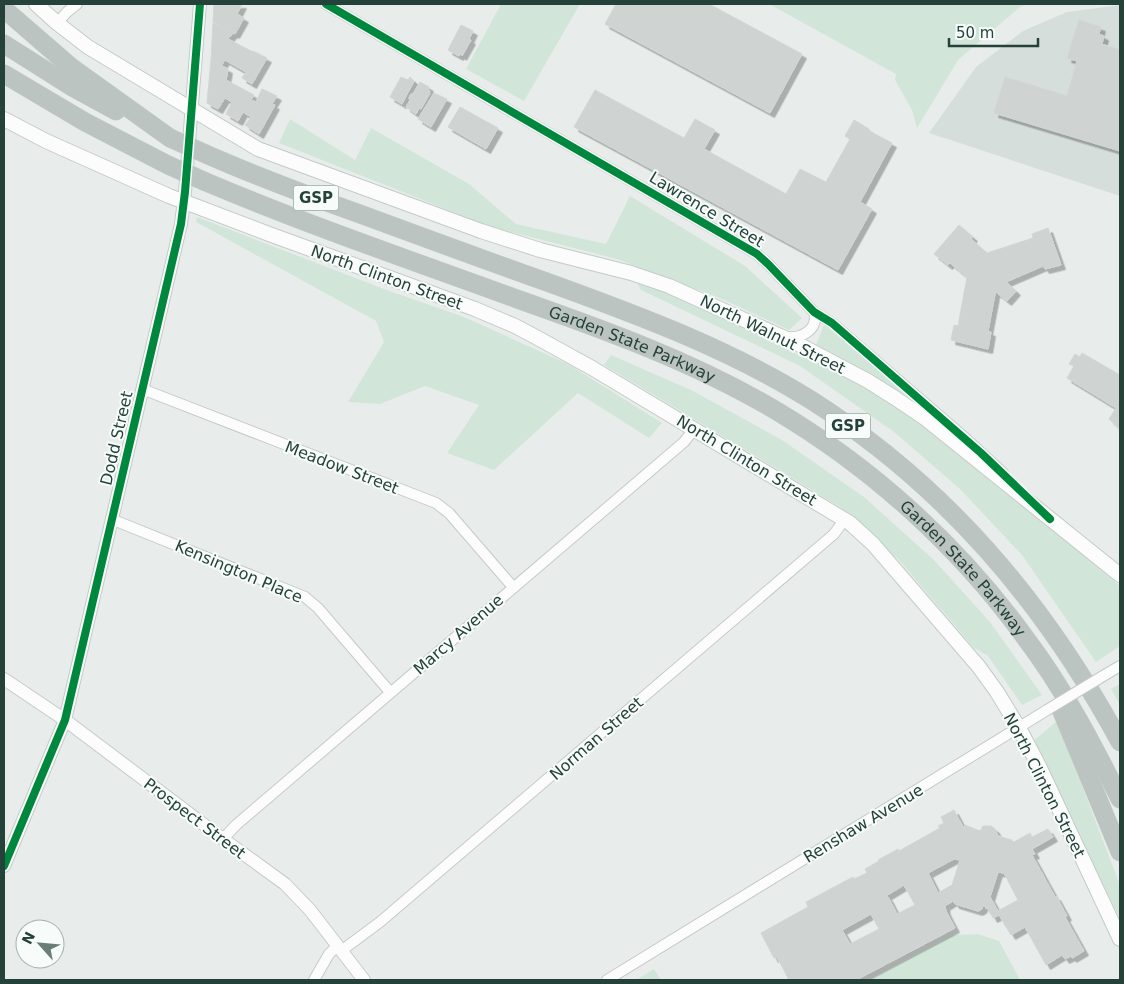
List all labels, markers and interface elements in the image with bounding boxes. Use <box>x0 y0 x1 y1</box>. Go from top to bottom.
scale bar <box>949 15 1038 47</box>
text: 50 m <box>956 24 994 42</box>
street label: Lawrence Street <box>646 168 768 251</box>
road number: GSP <box>294 186 338 210</box>
street label: North Clinton Street <box>308 241 465 314</box>
street label: North Walnut Street <box>697 291 848 378</box>
street label: Garden State Parkway <box>546 302 719 387</box>
street label: Dodd Street <box>96 389 137 487</box>
street label: North Clinton Street <box>673 411 820 510</box>
road number: GSP <box>826 414 870 438</box>
street label: Meadow Street <box>282 437 401 498</box>
street label: Garden State Parkway <box>896 496 1030 640</box>
street label: Kensington Place <box>172 536 305 607</box>
street label: Marcy Avenue <box>410 590 507 678</box>
street label: Norman Street <box>546 693 647 784</box>
street label: North Clinton Street <box>1000 710 1089 861</box>
street label: Prospect Street <box>140 774 249 863</box>
street label: Renshaw Avenue <box>800 780 927 867</box>
north arrow <box>15 919 65 969</box>
text: N <box>19 929 38 947</box>

